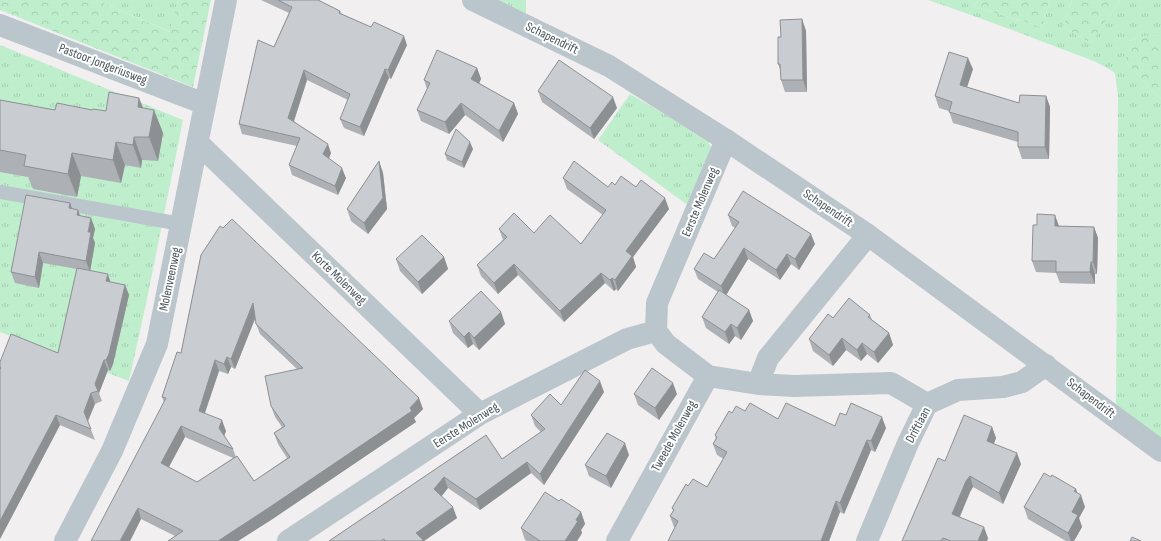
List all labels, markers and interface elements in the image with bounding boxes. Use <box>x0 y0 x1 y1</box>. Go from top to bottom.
street label: Schapendrift <box>523 18 581 58</box>
street label: Pastoor Jongeriusweg <box>57 40 149 88</box>
street label: Eerste Molenweg <box>678 165 722 239</box>
street label: Schapendrift <box>800 185 856 231</box>
street label: Molenveenweg <box>155 246 185 312</box>
street label: Korte Molenweg <box>308 248 370 308</box>
street label: Schapendrift <box>1064 375 1119 421</box>
street label: Tweede Molenweg <box>648 398 700 474</box>
street label: Eerste Molenweg <box>430 399 502 451</box>
street label: Driftlaan <box>902 404 934 446</box>

